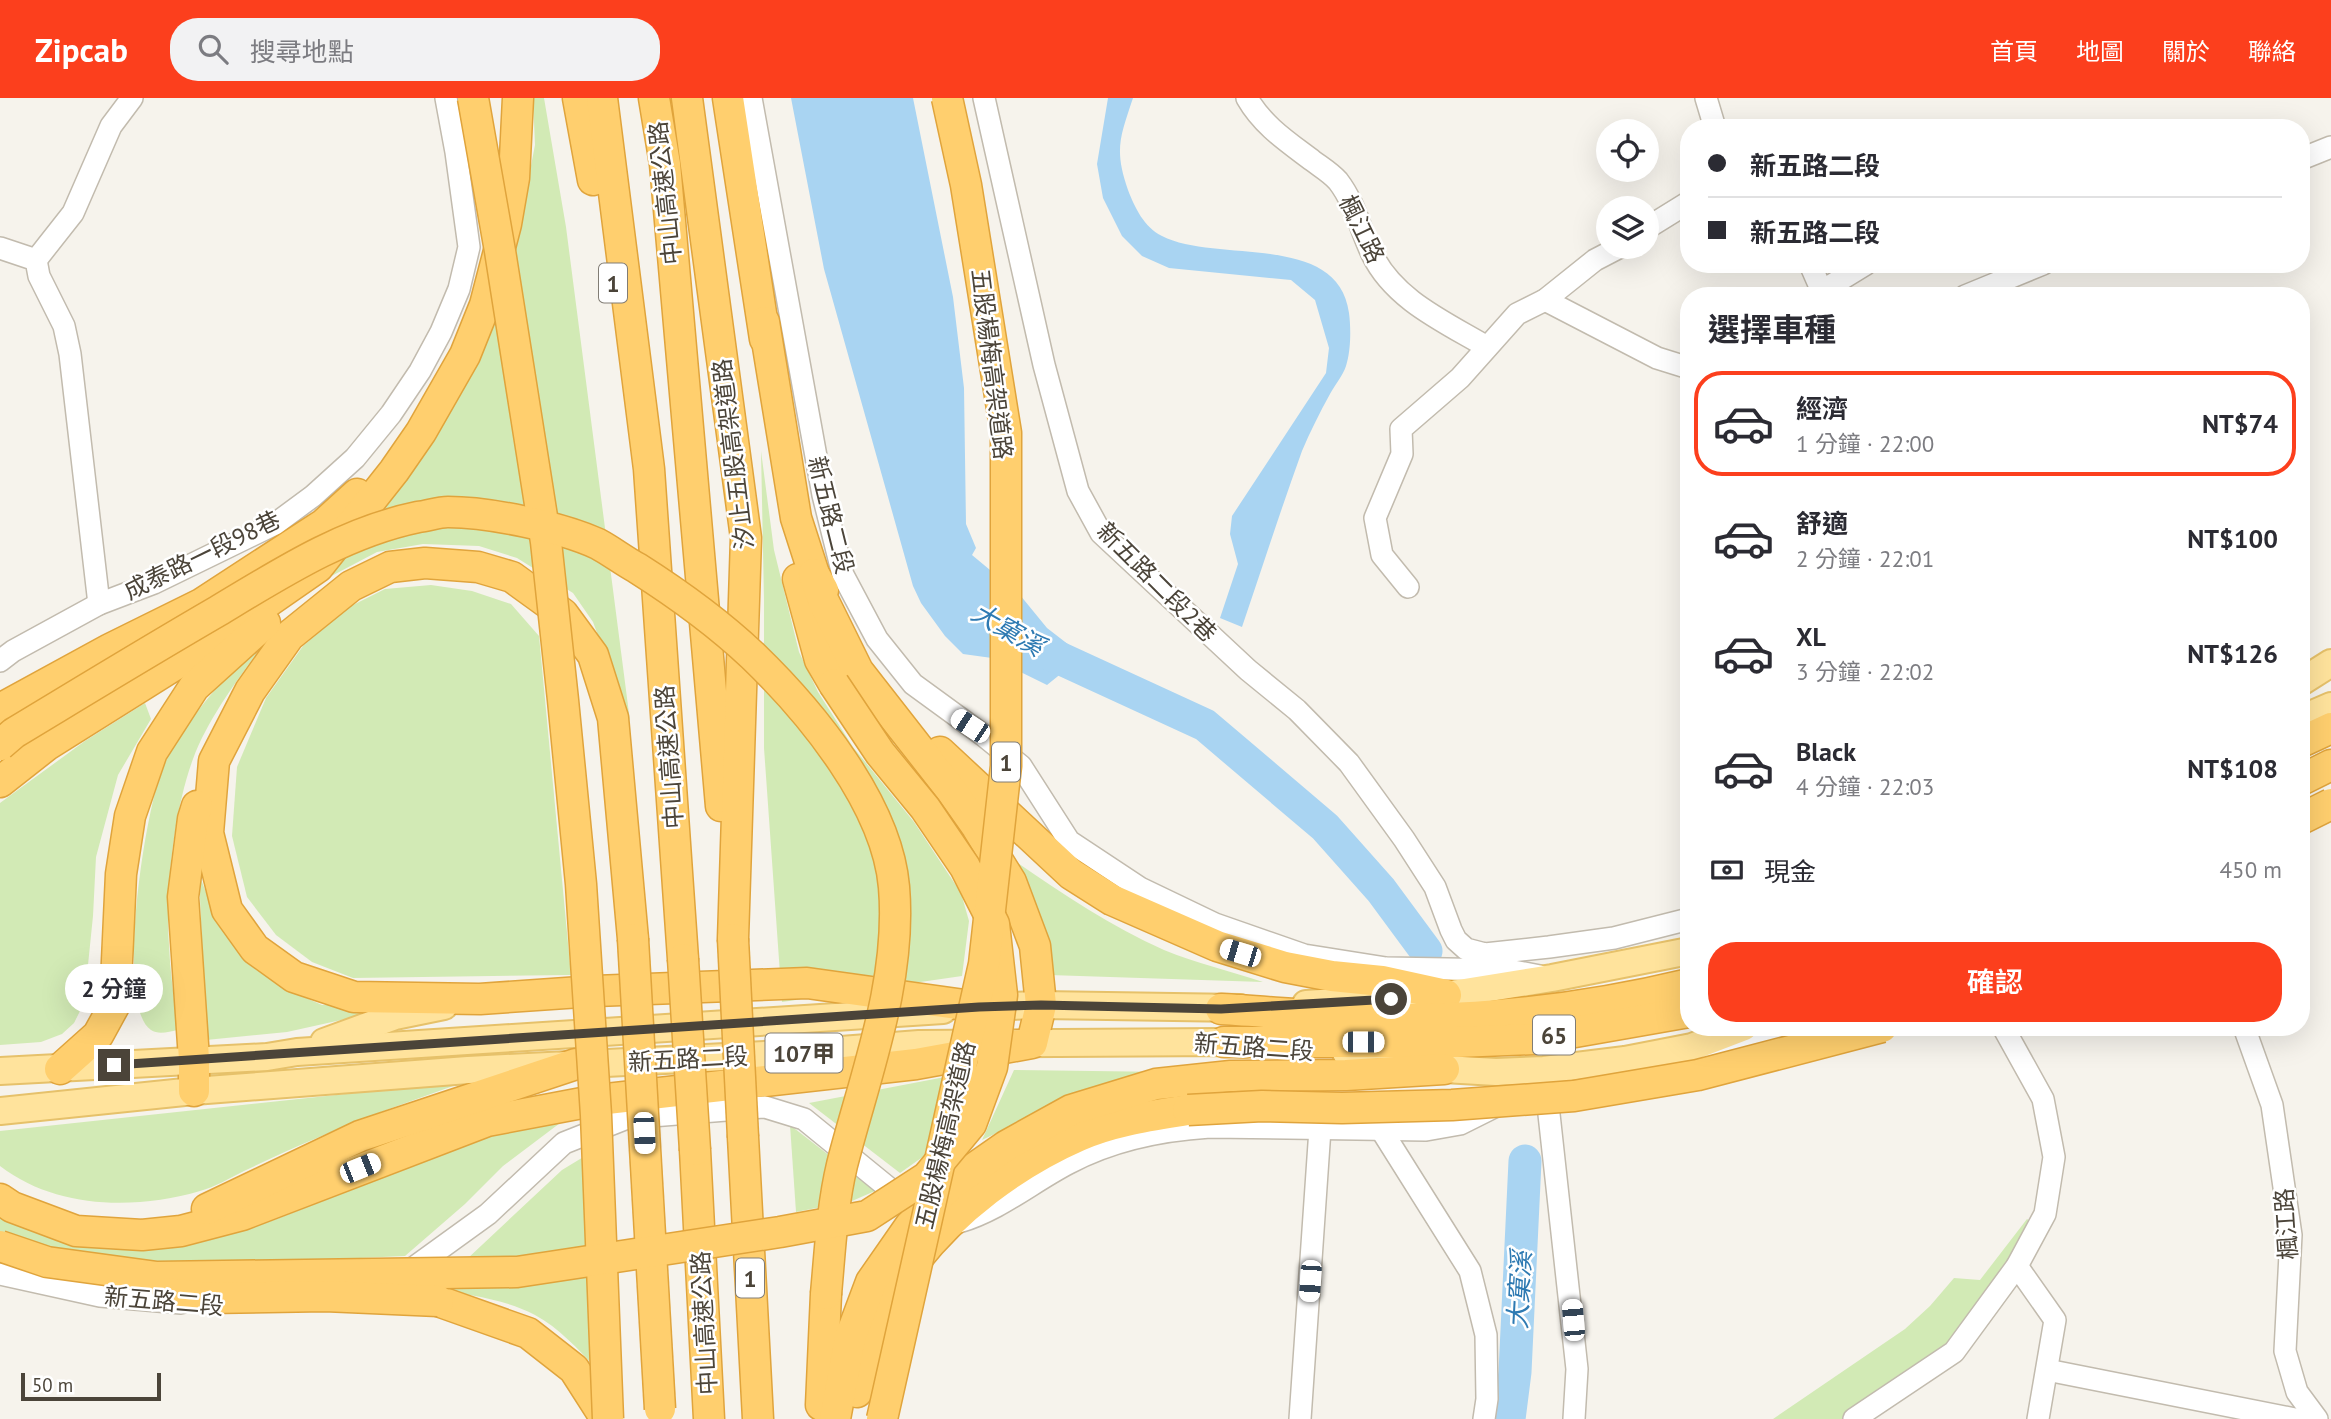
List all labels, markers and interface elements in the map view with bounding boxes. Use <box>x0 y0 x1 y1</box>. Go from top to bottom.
search box <box>170 18 660 81</box>
text: Zipcab <box>35 28 128 71</box>
icon: search <box>194 30 232 68</box>
text: 搜尋地點 <box>250 35 354 68</box>
text: 首頁 <box>1990 36 2038 67</box>
text: 地圖 <box>2076 36 2124 67</box>
text: 關於 <box>2162 36 2210 67</box>
text: 聯絡 <box>2248 36 2296 67</box>
map controls <box>1596 119 1659 259</box>
button: locate <box>1596 119 1659 182</box>
street label: 中山高速公路 <box>642 120 688 266</box>
text: 新五路二段 <box>1750 149 1880 182</box>
street label: 楓江路 <box>1332 190 1392 268</box>
button: layers <box>1596 196 1659 259</box>
text: 新五路二段 <box>1750 216 1880 249</box>
road number: 1 <box>599 264 627 302</box>
street label: 五股楊梅高架道路 <box>965 267 1019 461</box>
text: 選擇車種 <box>1708 308 1836 350</box>
street label: 汐止五股高架道路 <box>706 357 760 551</box>
icon: car <box>1712 392 1775 455</box>
text: 經濟 <box>1796 392 1848 425</box>
text: NT$74 <box>2202 407 2278 440</box>
text: 1 分鐘 · 22:00 <box>1796 429 1934 458</box>
street label: 新五路二段 <box>801 453 861 577</box>
street label: 成泰路一段98巷 <box>119 504 285 606</box>
icon: car <box>1712 507 1775 570</box>
text: 舒適 <box>1796 507 1848 540</box>
street label: 新五路二段2巷 <box>1090 515 1224 649</box>
text: NT$100 <box>2187 522 2278 555</box>
text: 2 分鐘 · 22:01 <box>1796 544 1934 573</box>
water label: 大窠溪 <box>966 595 1053 665</box>
text: XL <box>1796 620 1826 653</box>
icon: car <box>1712 622 1775 685</box>
text: NT$126 <box>2187 637 2278 670</box>
text: 3 分鐘 · 22:02 <box>1796 657 1934 686</box>
street label: 中山高速公路 <box>649 684 689 830</box>
car <box>947 706 994 746</box>
text: Black <box>1796 735 1856 768</box>
icon: car <box>1712 737 1775 800</box>
road number: 1 <box>992 742 1020 782</box>
text: NT$108 <box>2187 752 2278 785</box>
text: 4 分鐘 · 22:03 <box>1796 772 1934 801</box>
icon: cash <box>1708 851 1746 889</box>
text: 現金 <box>1764 855 1816 888</box>
text: 450 m <box>2220 855 2282 884</box>
car <box>1217 937 1264 969</box>
button: 確認 <box>1708 942 2282 1022</box>
callout: 2 分鐘 <box>65 964 163 1012</box>
text: 2 分鐘 <box>82 974 146 1003</box>
route start <box>1375 983 1407 1015</box>
road number: 65 <box>1533 1016 1575 1054</box>
street label: 新五路二段 <box>1193 1027 1315 1067</box>
car <box>1343 1032 1385 1053</box>
road number: 107甲 <box>766 1034 842 1072</box>
street label: 五股楊梅高架道路 <box>908 1038 982 1232</box>
street label: 新五路二段 <box>627 1040 749 1078</box>
route end <box>98 1049 130 1081</box>
car <box>633 1111 656 1155</box>
car <box>337 1150 384 1186</box>
street label: 楓江路 <box>2268 1187 2304 1261</box>
water label: 大窠溪 <box>1500 1246 1538 1330</box>
street label: 中山高速公路 <box>685 1250 723 1396</box>
road number: 1 <box>736 1259 764 1298</box>
car <box>1299 1259 1322 1303</box>
street label: 新五路二段 <box>103 1280 225 1322</box>
car <box>1561 1298 1586 1342</box>
scale bar <box>21 1370 161 1402</box>
text: 50 m <box>32 1373 73 1397</box>

